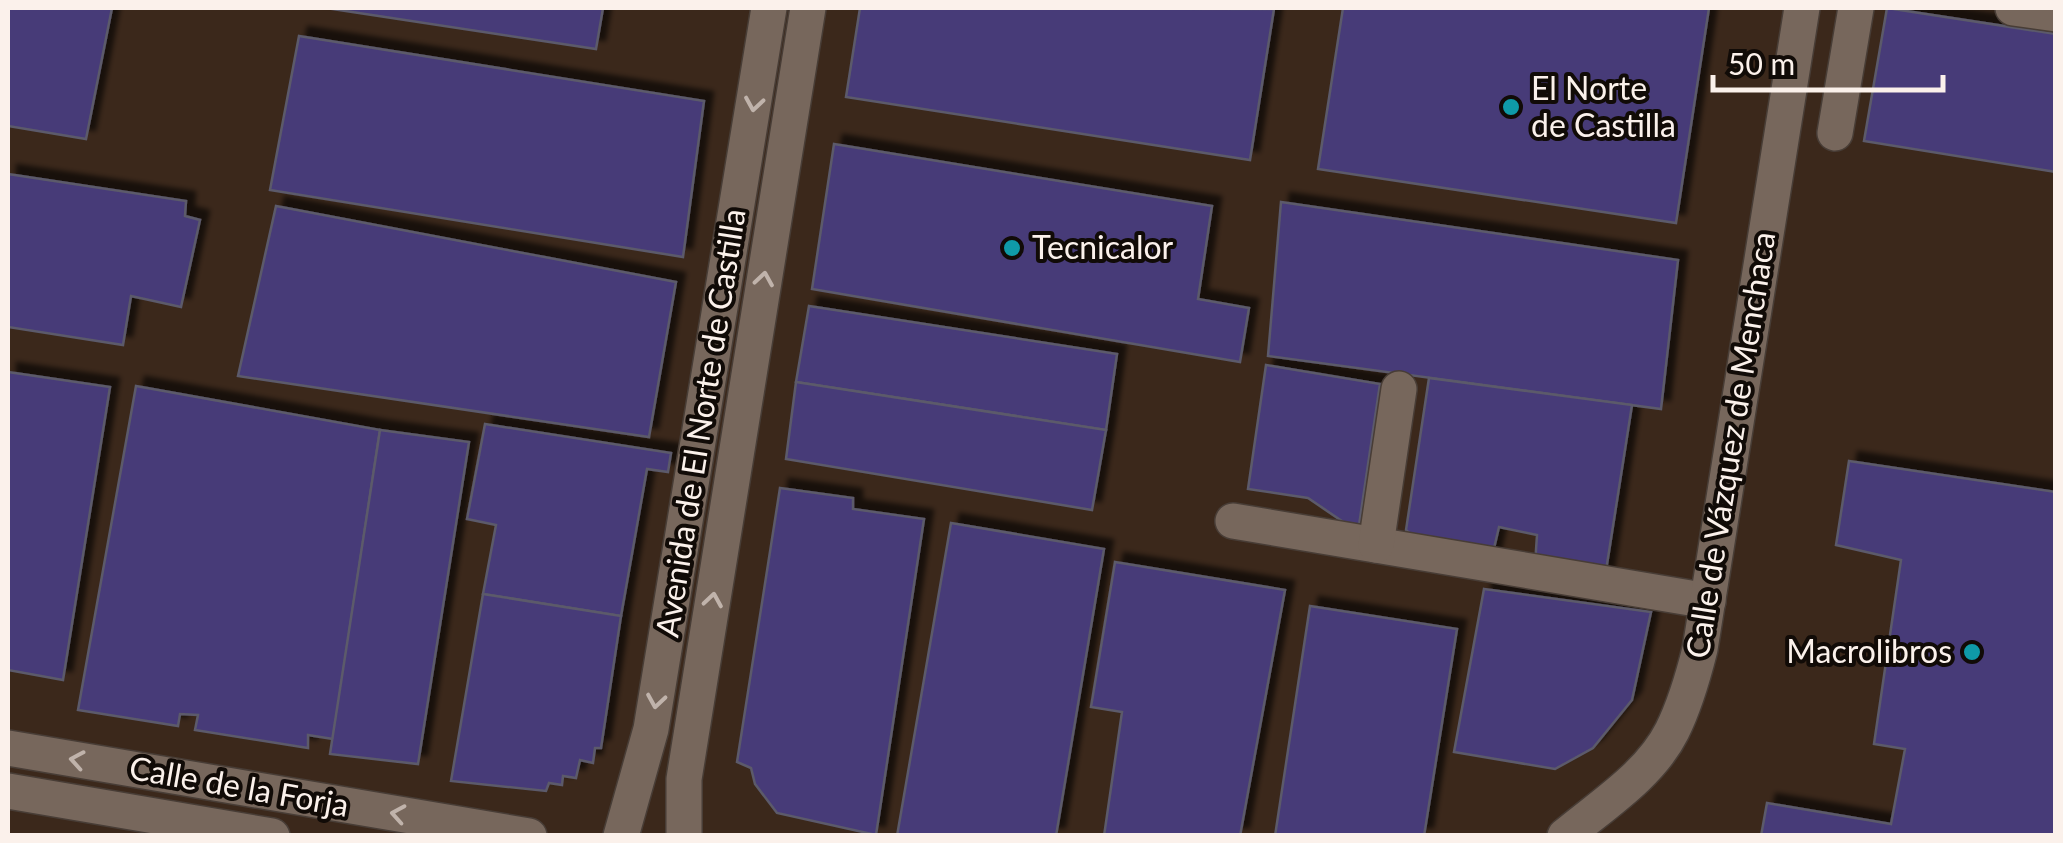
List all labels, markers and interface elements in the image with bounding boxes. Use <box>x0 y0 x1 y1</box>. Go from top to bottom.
scale bar <box>1713 30 1943 92</box>
text: 50 m <box>1728 45 1795 81</box>
place label: El Norte de Castilla <box>1531 68 1676 144</box>
one-way arrow <box>744 95 765 112</box>
marker: El Norte de Castilla <box>1500 96 1522 118</box>
street label: Avenida de El Norte de Castilla <box>646 206 753 640</box>
place label: Tecnicalor <box>1032 227 1174 266</box>
street label: Calle de Vázquez de Menchaca <box>1677 229 1783 661</box>
marker: Tecnicalor <box>1001 237 1023 259</box>
one-way arrow <box>753 271 774 288</box>
one-way arrow <box>701 592 722 609</box>
place label: Macrolibros <box>1786 631 1952 670</box>
marker: Macrolibros <box>1961 641 1983 663</box>
one-way arrow <box>646 693 667 709</box>
street label: Calle de la Forja <box>126 747 352 824</box>
one-way arrow <box>69 750 86 771</box>
one-way arrow <box>390 804 406 825</box>

